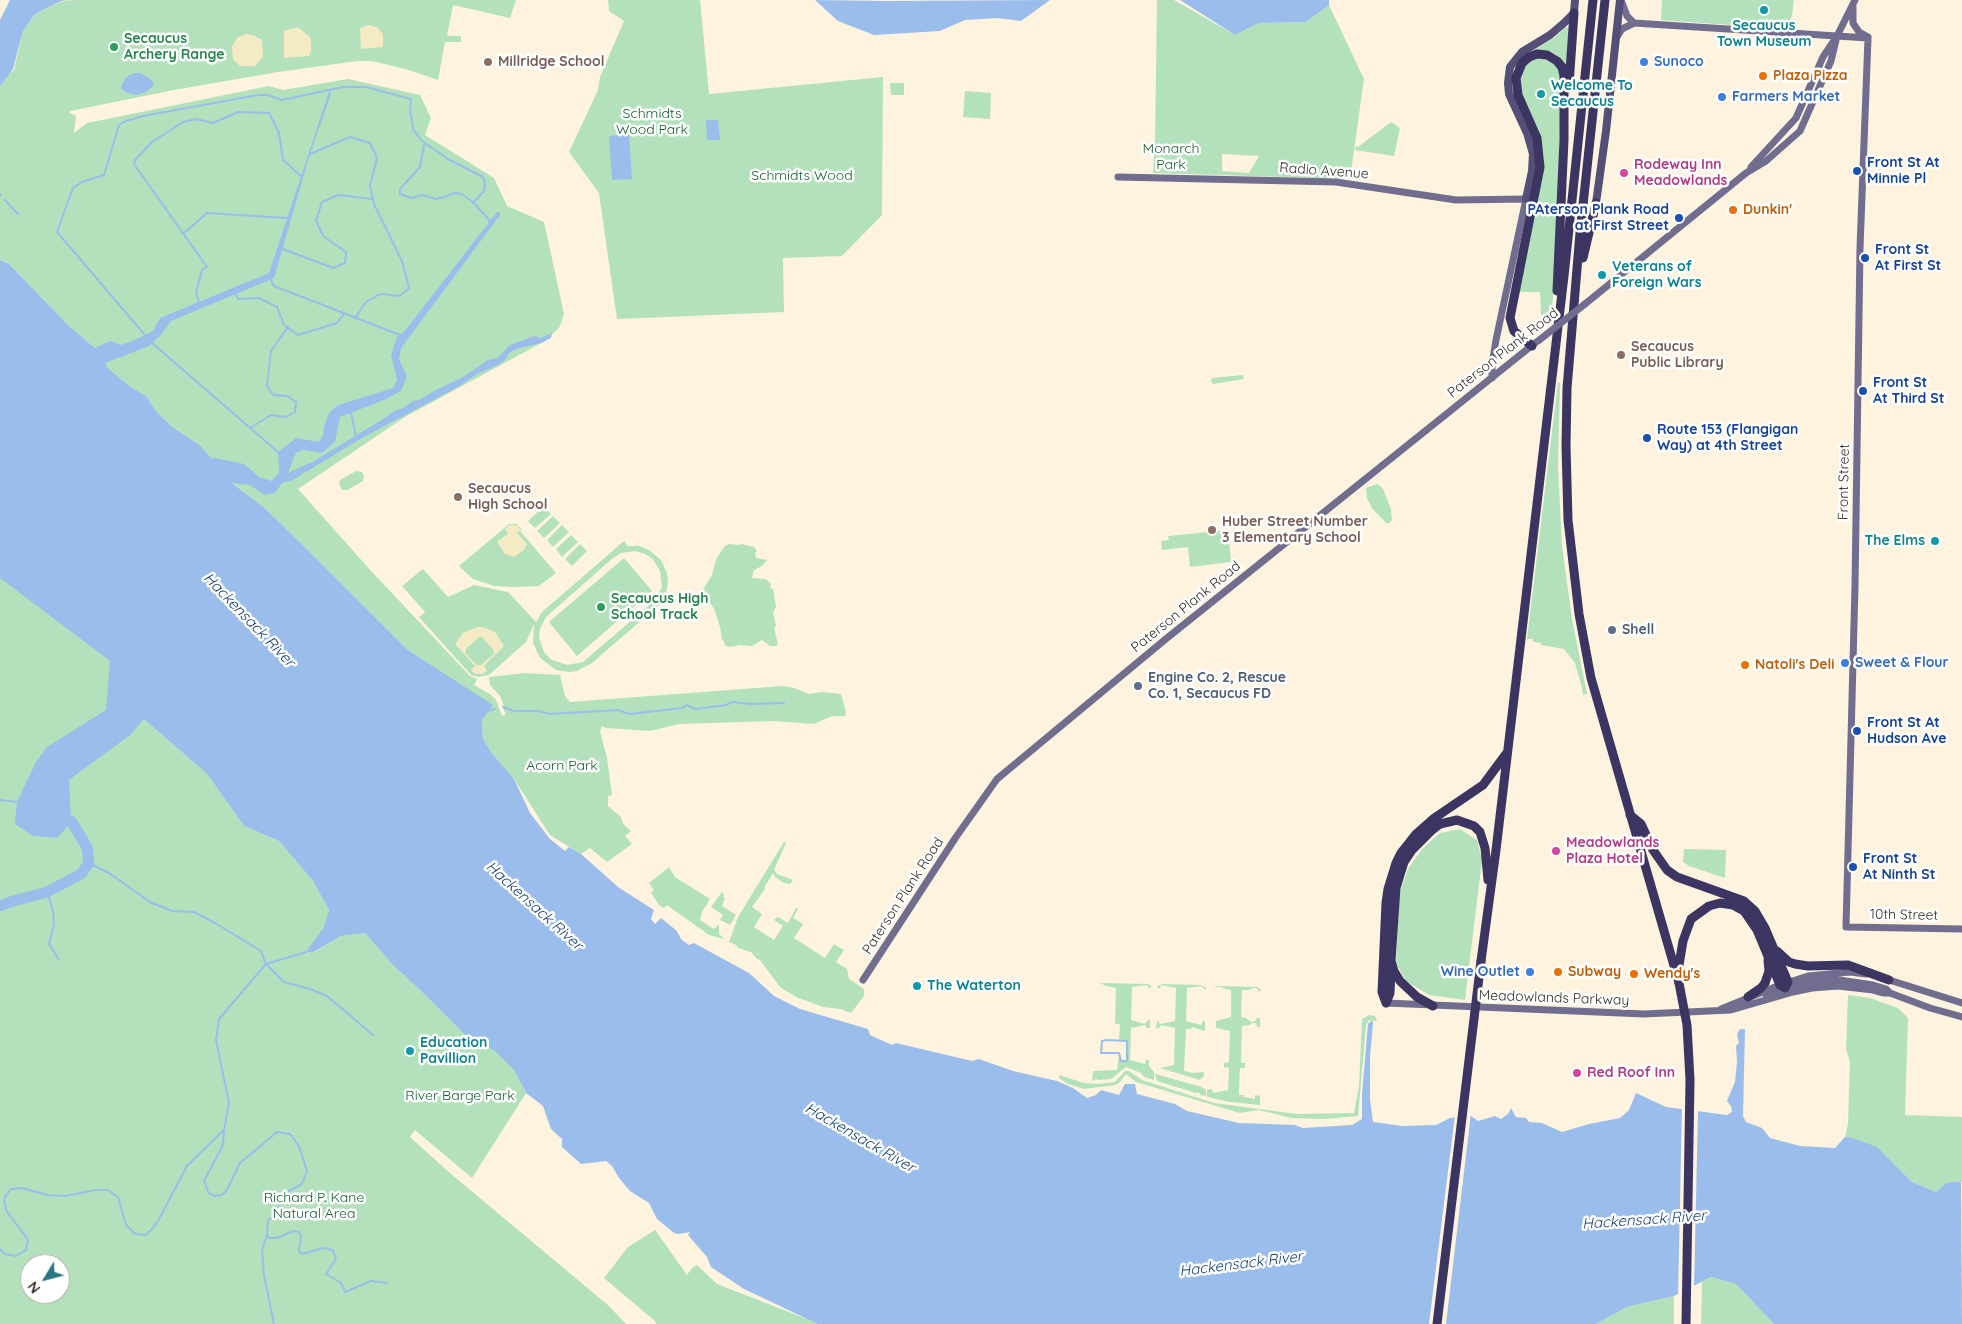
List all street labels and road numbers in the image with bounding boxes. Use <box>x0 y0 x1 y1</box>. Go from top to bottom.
street label: Radio Avenue <box>1279 159 1369 183</box>
street label: Paterson Plank Road <box>1444 305 1562 401</box>
street label: Front Street <box>1835 444 1853 520</box>
street label: Paterson Plank Road <box>1128 558 1244 656</box>
street label: Paterson Plank Road <box>859 834 947 958</box>
street label: 10th Street <box>1870 906 1938 924</box>
street label: Meadowlands Parkway <box>1478 987 1630 1009</box>

